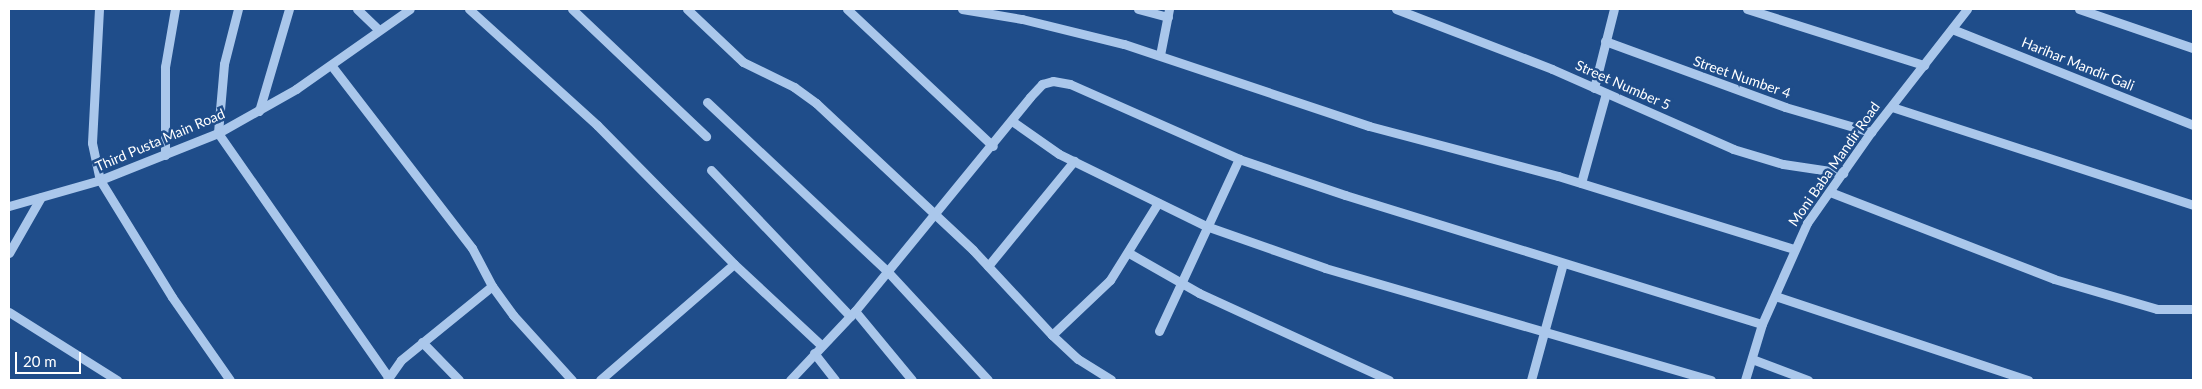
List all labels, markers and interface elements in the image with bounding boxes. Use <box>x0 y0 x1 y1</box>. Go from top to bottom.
street label: Harihar Mandir Gali <box>2019 34 2137 94</box>
street label: Street Number 4 <box>1691 52 1793 102</box>
street label: Street Number 5 <box>1573 57 1673 113</box>
street label: Moni Baba Mandir Road <box>1785 98 1883 230</box>
street label: Third Pusta Main Road <box>93 105 227 175</box>
scale bar <box>18 342 84 374</box>
text: 20 m <box>23 352 57 370</box>

